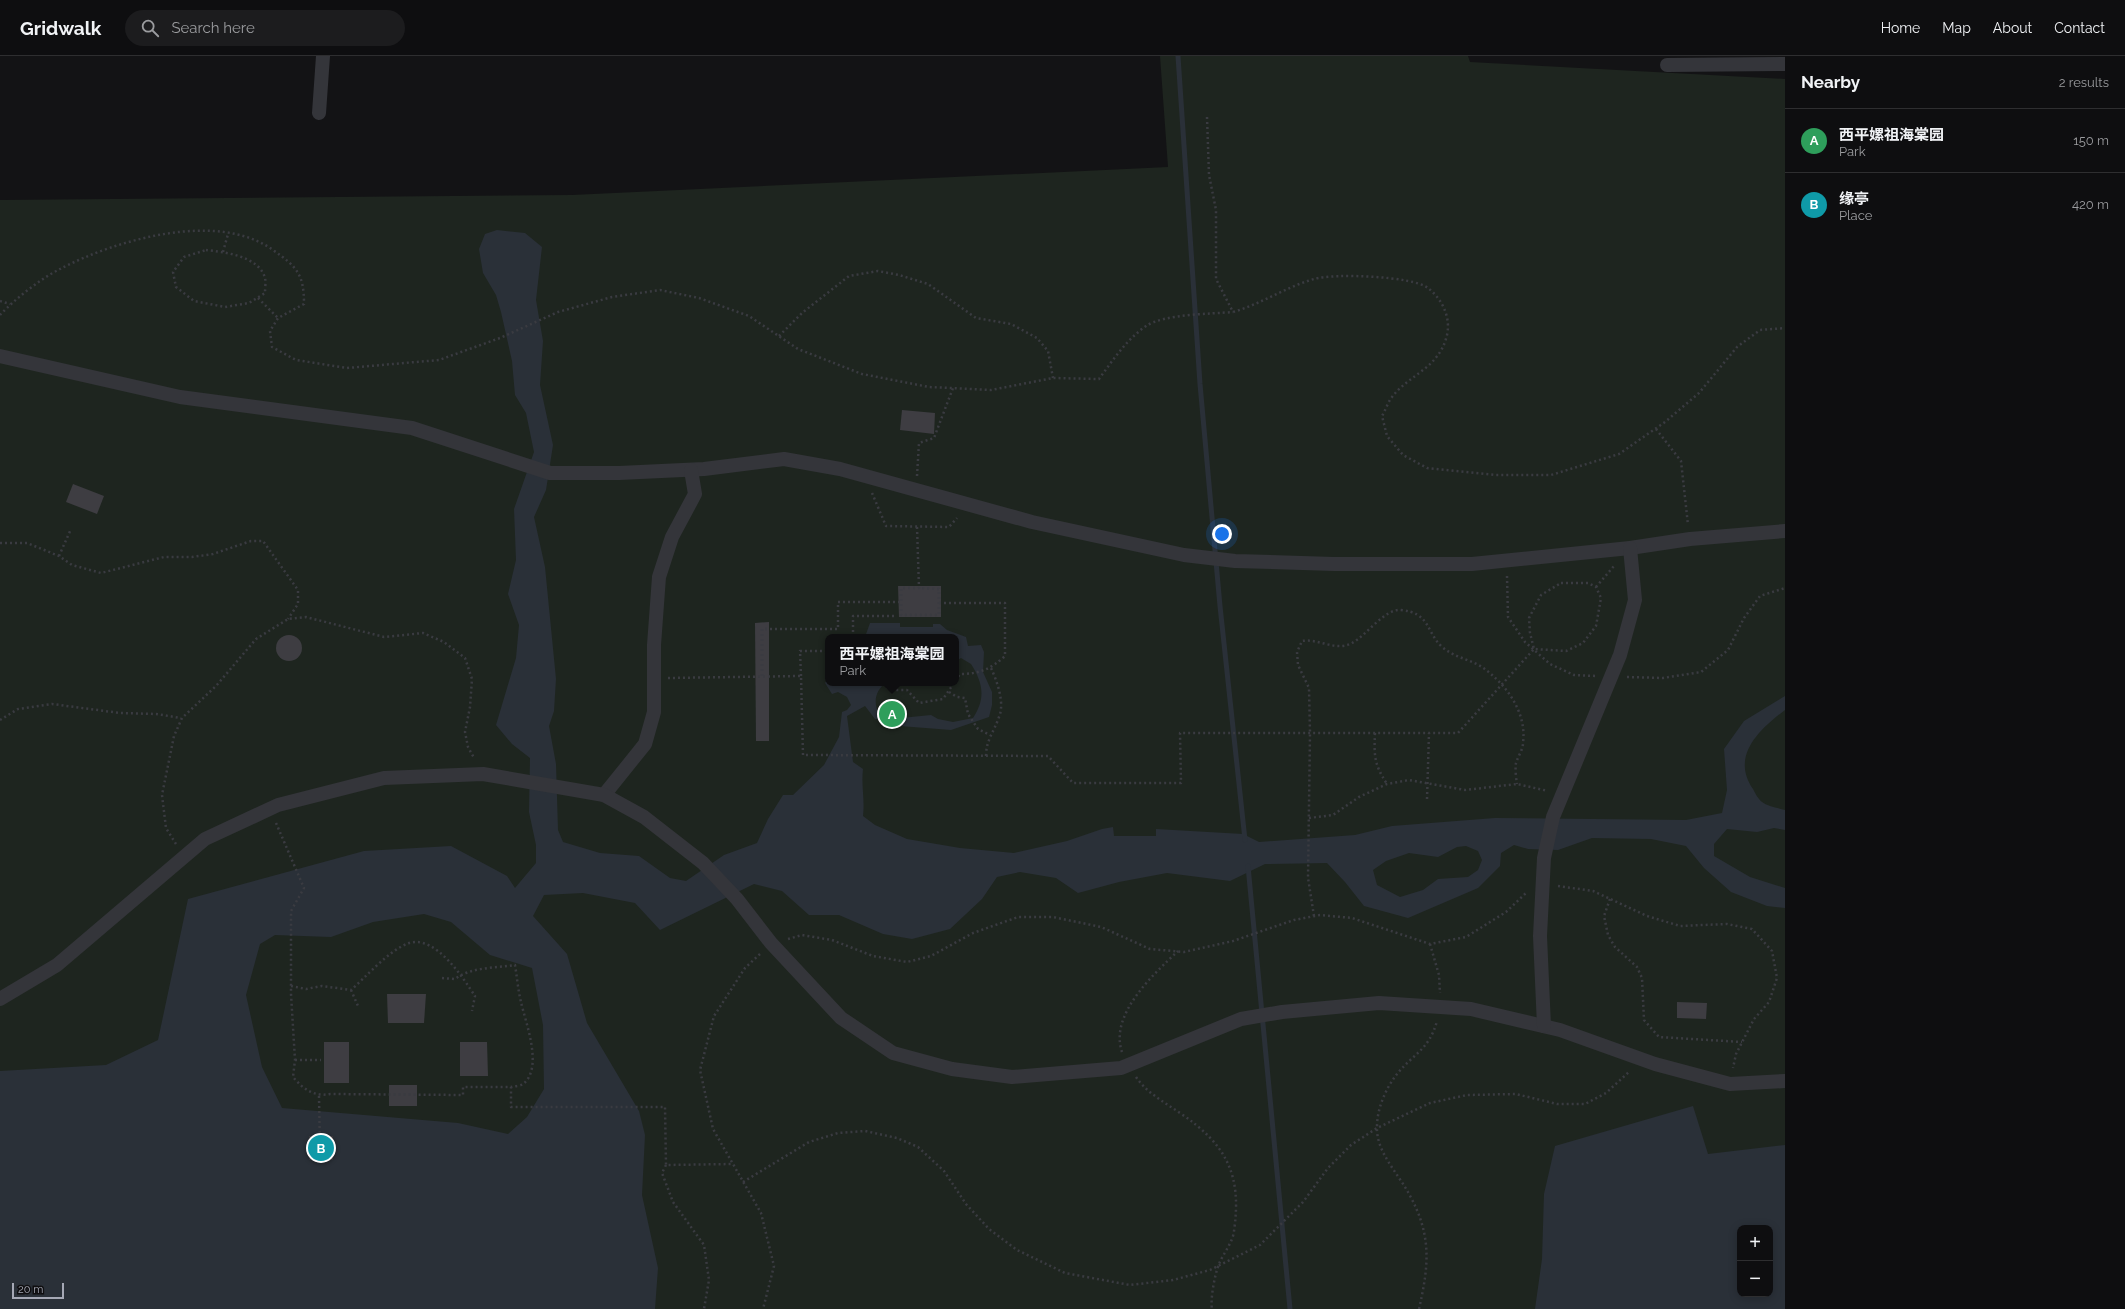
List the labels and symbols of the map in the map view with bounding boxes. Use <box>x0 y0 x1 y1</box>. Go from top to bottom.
your location <box>1212 524 1232 544</box>
pin: A <box>879 699 905 729</box>
pin: B <box>308 1133 334 1163</box>
scale bar <box>12 1281 64 1300</box>

